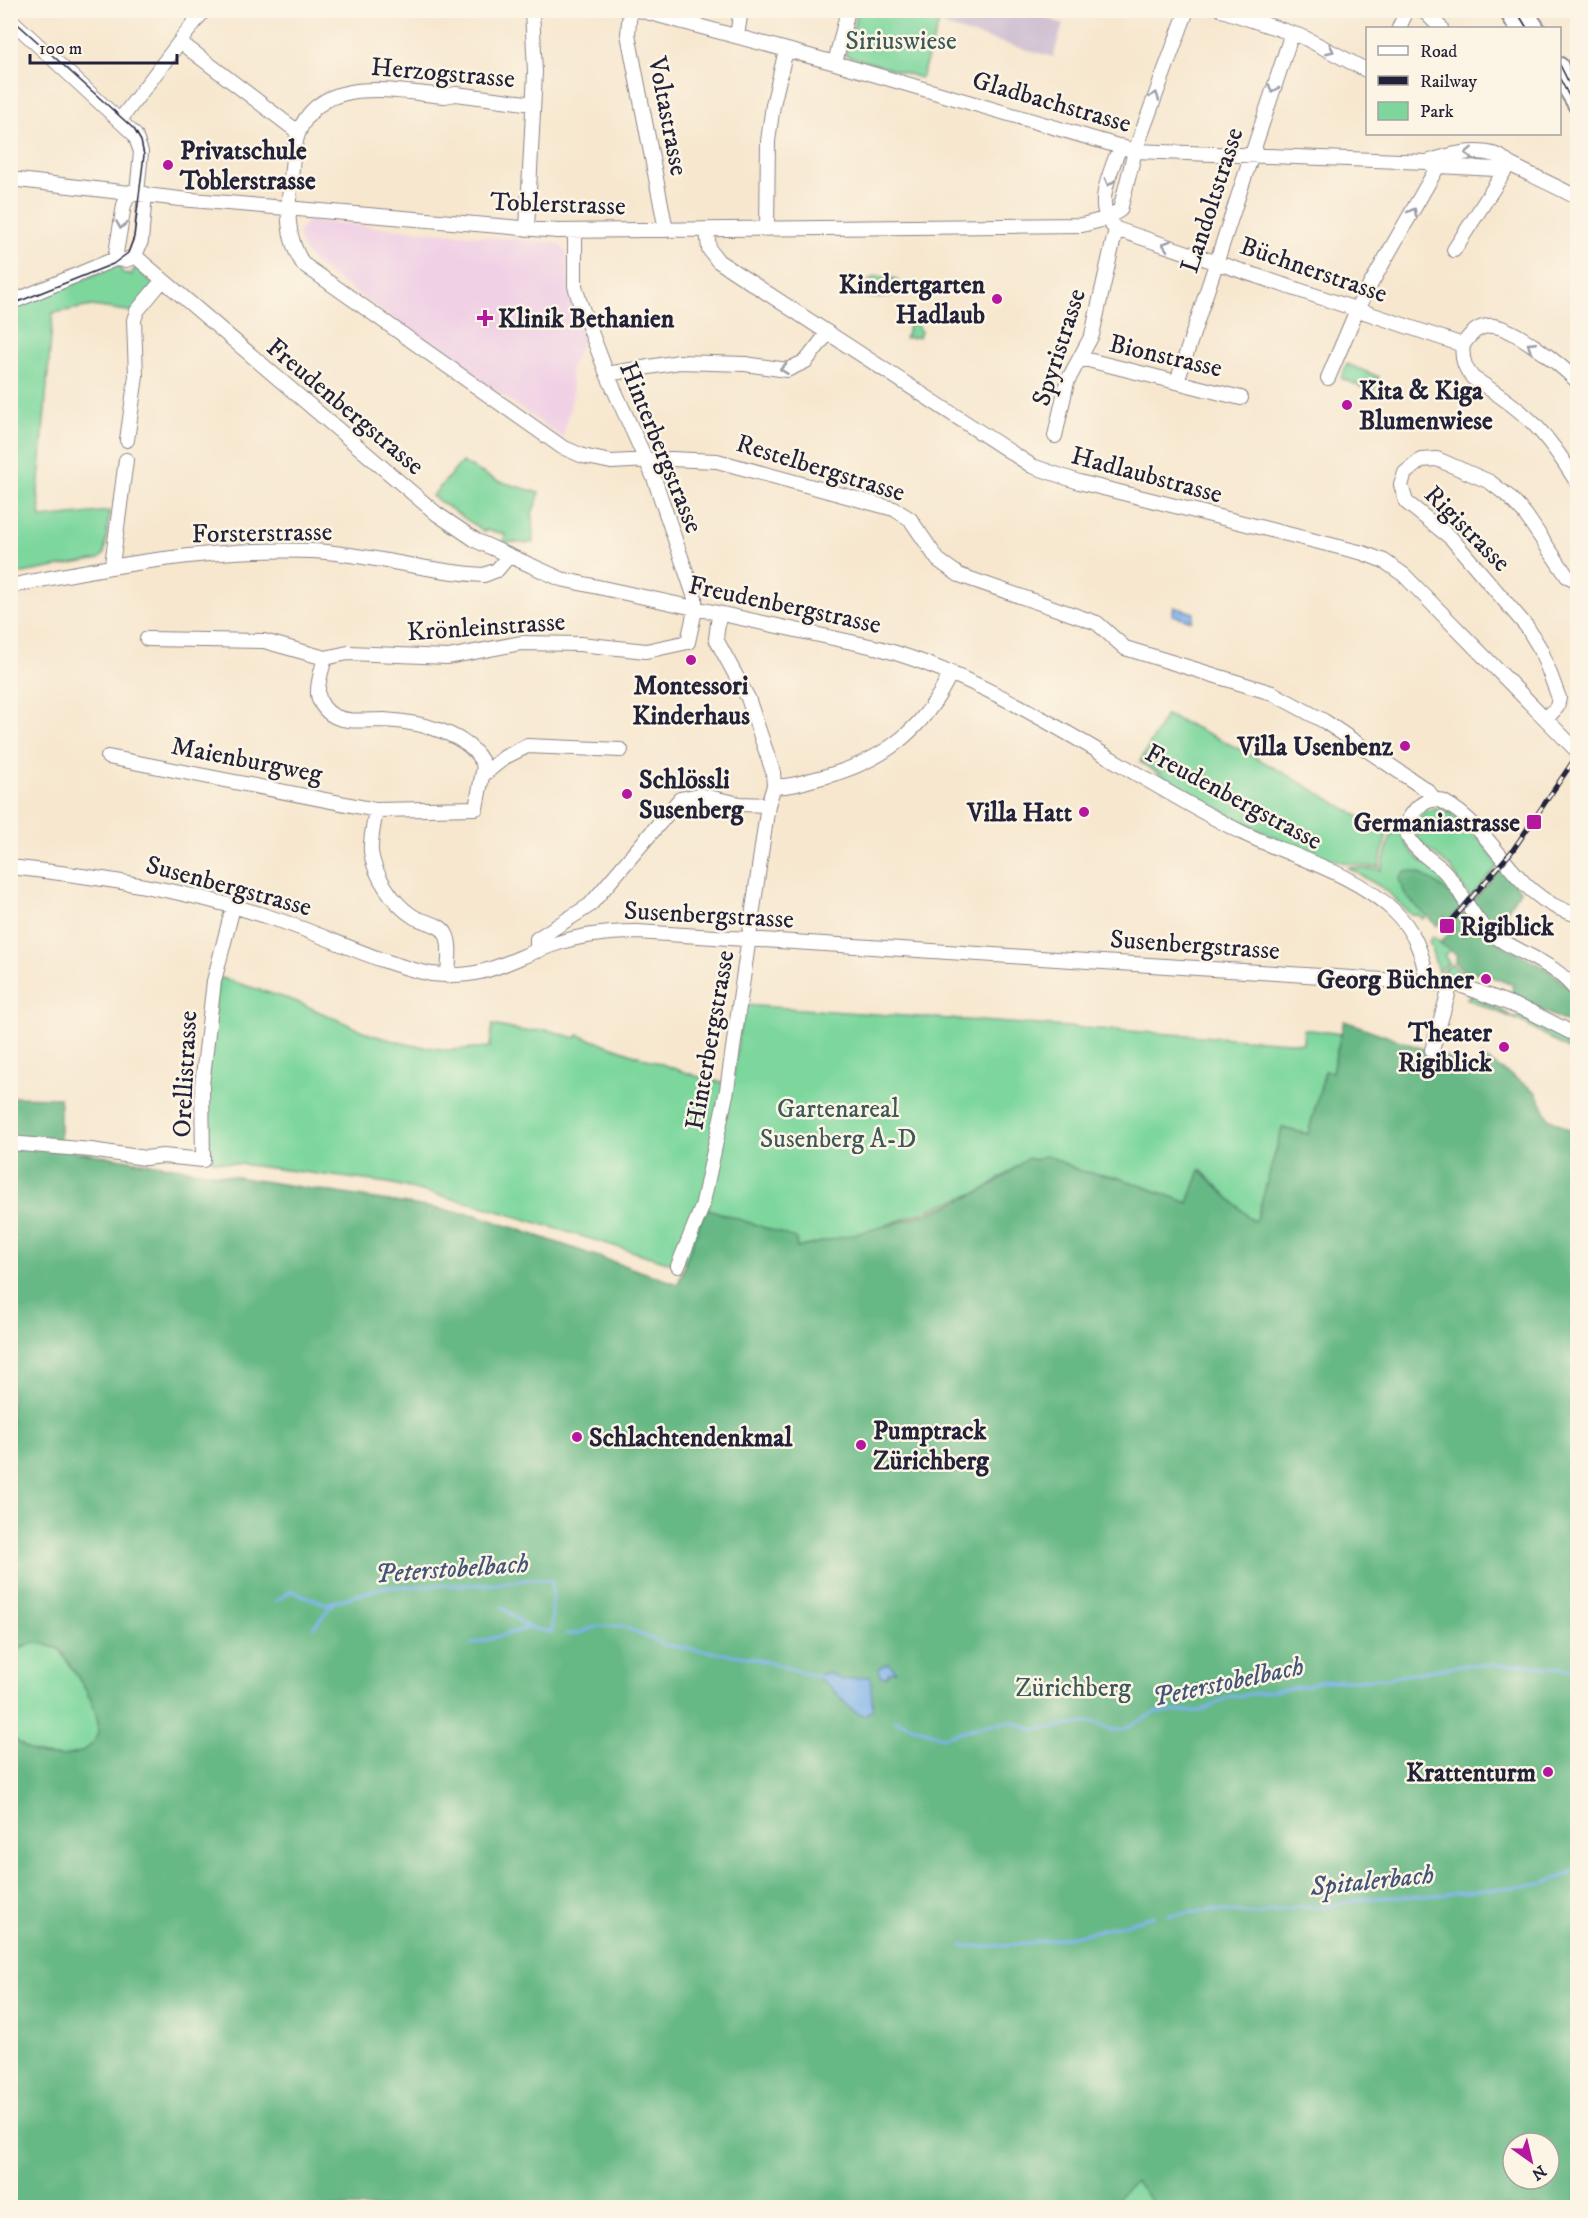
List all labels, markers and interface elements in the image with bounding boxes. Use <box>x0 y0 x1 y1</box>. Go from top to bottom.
park label: Siriuswiese <box>845 25 957 58</box>
scale bar <box>30 27 177 65</box>
legend <box>1366 27 1561 135</box>
text: 100 m <box>39 38 82 60</box>
text: Road <box>1420 41 1457 63</box>
one-way arrow <box>1324 43 1335 55</box>
street label: Herzogstrasse <box>370 51 516 96</box>
street label: Voltastrasse <box>640 53 695 179</box>
street label: Gladbachstrasse <box>968 64 1135 141</box>
text: Railway <box>1420 71 1478 93</box>
one-way arrow <box>1268 83 1280 94</box>
one-way arrow <box>1148 91 1161 102</box>
text: Park <box>1420 101 1454 123</box>
street label: Landoltstrasse <box>1173 124 1251 277</box>
place label: Privatschule Toblerstrasse <box>179 135 316 198</box>
one-way arrow <box>1465 147 1474 160</box>
marker: Privatschule Toblerstrasse <box>161 158 175 172</box>
one-way arrow <box>1104 176 1116 187</box>
street label: Toblerstrasse <box>490 186 626 223</box>
one-way arrow <box>1406 207 1417 218</box>
one-way arrow <box>115 220 128 230</box>
street label: Büchnerstrasse <box>1236 230 1392 311</box>
one-way arrow <box>1161 240 1172 252</box>
place label: Kindertgarten Hadlaub <box>839 269 985 332</box>
street label: Spyristrasse <box>1025 285 1094 410</box>
marker: Kindertgarten Hadlaub <box>990 292 1004 306</box>
place label: Klinik Bethanien <box>498 303 675 336</box>
marker: Klinik Bethanien <box>476 309 494 327</box>
street label: Bionstrasse <box>1106 327 1225 385</box>
street label: Freudenbergstrasse <box>259 331 431 483</box>
one-way arrow <box>1527 342 1538 353</box>
street label: Hinterbergstrasse <box>611 357 710 538</box>
one-way arrow <box>779 362 789 375</box>
place label: Kita & Kiga Blumenwiese <box>1359 375 1493 438</box>
marker: Kita & Kiga Blumenwiese <box>1340 398 1354 412</box>
street label: Restelbergstrasse <box>732 427 909 510</box>
street label: Hadlaubstrasse <box>1067 439 1226 511</box>
street label: Rigistrasse <box>1417 479 1517 579</box>
street label: Forsterstrasse <box>191 516 333 551</box>
street label: Freudenbergstrasse <box>685 569 884 642</box>
street label: Krönleinstrasse <box>406 605 566 649</box>
marker: Montessori Kinderhaus <box>684 653 698 667</box>
place label: Montessori Kinderhaus <box>632 670 750 733</box>
street label: Maienburgweg <box>168 730 326 791</box>
place label: Villa Usenbenz <box>1236 731 1394 764</box>
street label: Freudenbergstrasse <box>1139 737 1328 858</box>
marker: Villa Usenbenz <box>1398 739 1412 753</box>
place label: Schlössli Susenberg <box>639 764 745 827</box>
marker: Schlössli Susenberg <box>620 787 634 801</box>
place label: Villa Hatt <box>966 797 1073 830</box>
marker: Villa Hatt <box>1077 805 1091 819</box>
place label: Germaniastrasse <box>1354 807 1520 840</box>
marker: Germaniastrasse <box>1525 813 1543 831</box>
street label: Susenbergstrasse <box>142 848 315 924</box>
street label: Susenbergstrasse <box>623 895 795 936</box>
place label: Rigiblick <box>1460 911 1555 944</box>
marker: Rigiblick <box>1438 917 1456 935</box>
street label: Susenbergstrasse <box>1109 923 1281 968</box>
street label: Hinterbergstrasse <box>678 948 743 1133</box>
place label: Georg Büchner <box>1317 964 1474 997</box>
marker: Georg Büchner <box>1479 972 1493 986</box>
street label: Orellistrasse <box>166 1010 205 1138</box>
place label: Theater Rigiblick <box>1398 1017 1493 1080</box>
marker: Theater Rigiblick <box>1497 1040 1511 1054</box>
park label: Gartenareal Susenberg A-D <box>760 1093 916 1156</box>
place label: Pumptrack Zürichberg <box>873 1415 990 1478</box>
place label: Schlachtendenkmal <box>589 1422 793 1455</box>
marker: Schlachtendenkmal <box>570 1430 584 1444</box>
marker: Pumptrack Zürichberg <box>854 1438 868 1452</box>
water label: Peterstobelbach <box>374 1547 530 1591</box>
water label: Peterstobelbach <box>1149 1649 1307 1715</box>
park label: Zürichberg <box>1015 1672 1131 1705</box>
place label: Krattenturm <box>1406 1757 1536 1790</box>
marker: Krattenturm <box>1541 1765 1555 1779</box>
water label: Spitalerbach <box>1308 1858 1436 1905</box>
north arrow <box>1501 2131 1561 2191</box>
text: N <box>1528 2161 1550 2185</box>

